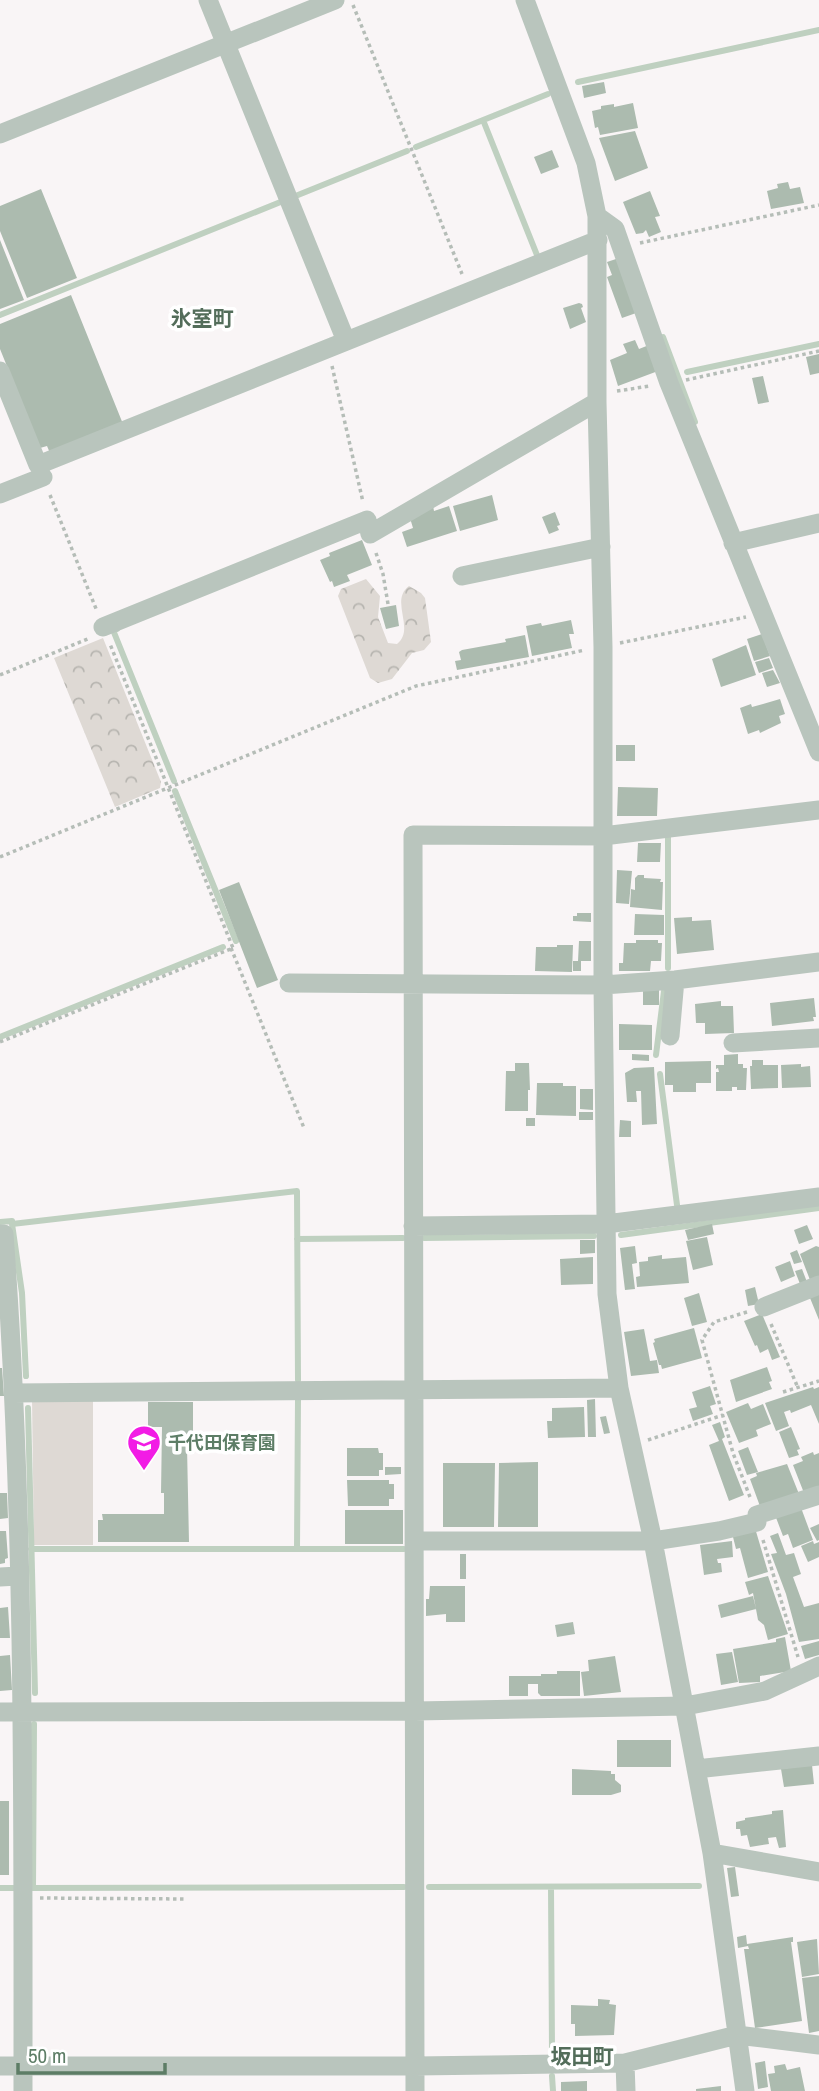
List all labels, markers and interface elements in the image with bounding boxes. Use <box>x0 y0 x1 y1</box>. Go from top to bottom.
district label: 氷室町 <box>171 304 234 333</box>
school or university icon: 千代田保育園 <box>125 1423 163 1472</box>
place label: 千代田保育園 <box>168 1430 276 1455</box>
scale bar <box>18 2032 164 2076</box>
text: 50 m <box>28 2041 66 2070</box>
district label: 坂田町 <box>551 2042 614 2071</box>

